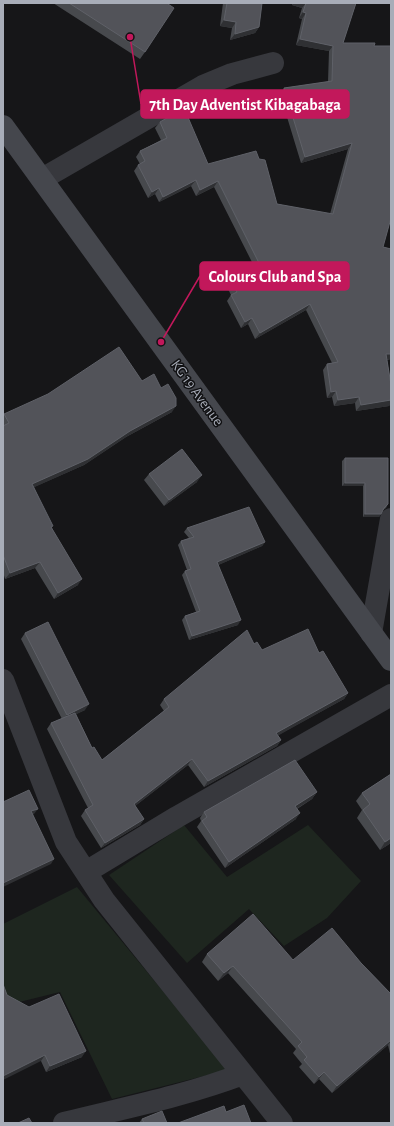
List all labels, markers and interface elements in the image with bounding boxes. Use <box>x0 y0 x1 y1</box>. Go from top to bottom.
callout: 7th Day Adventist Kibagabaga <box>141 90 349 118</box>
text: 7th Day Adventist Kibagabaga <box>149 97 341 114</box>
callout: Colours Club and Spa <box>200 262 349 290</box>
text: Colours Club and Spa <box>209 269 342 285</box>
street label: KG 19 Avenue <box>168 357 226 429</box>

